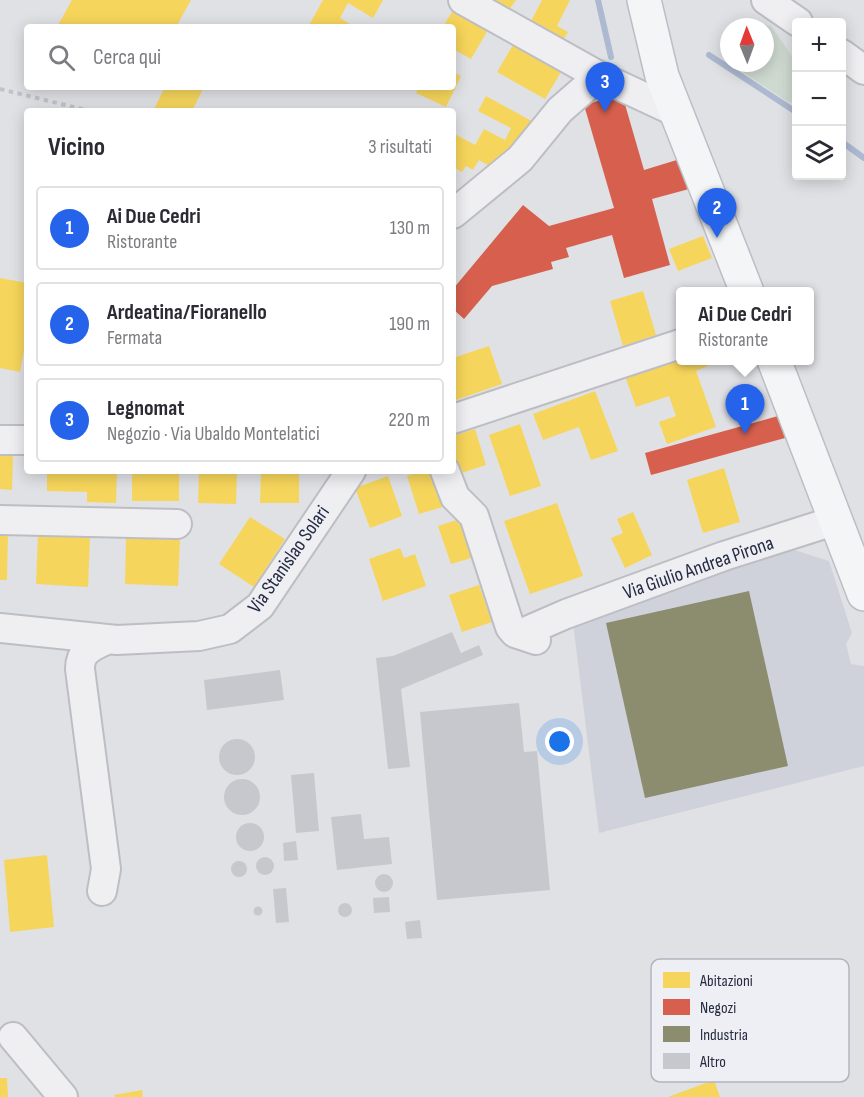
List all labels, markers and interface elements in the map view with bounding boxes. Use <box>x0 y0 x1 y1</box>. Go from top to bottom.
north arrow <box>720 18 774 72</box>
map controls <box>792 18 846 180</box>
button: + <box>792 18 846 72</box>
search box <box>24 24 456 90</box>
icon: search <box>45 41 78 74</box>
text: Cerca qui <box>93 44 161 71</box>
pin: 3 <box>586 63 624 112</box>
button: − <box>792 72 846 126</box>
button: layers <box>792 126 846 180</box>
text: Vicino <box>48 132 105 163</box>
text: 3 risultati <box>368 135 432 159</box>
pin: 2 <box>698 188 736 238</box>
text: Ai Due Cedri <box>107 203 201 230</box>
text: 1 <box>66 216 73 240</box>
text: 130 m <box>390 216 430 240</box>
text: Ristorante <box>107 230 177 254</box>
popup <box>676 287 814 365</box>
text: Ardeatina/Fioranello <box>107 299 267 326</box>
text: Ai Due Cedri <box>698 301 792 328</box>
text: 2 <box>65 312 74 336</box>
text: 190 m <box>389 312 430 336</box>
text: Fermata <box>107 326 162 350</box>
text: Ristorante <box>698 328 768 352</box>
pin: 1 <box>726 384 764 434</box>
text: Legnomat <box>107 395 184 422</box>
text: 3 <box>65 408 74 432</box>
text: 220 m <box>389 408 430 432</box>
text: Negozio · Via Ubaldo Montelatici <box>107 422 320 446</box>
street label: Via Stanislao Solari <box>243 501 335 618</box>
street label: Via Giulio Andrea Pirona <box>620 531 777 605</box>
your location <box>545 727 574 756</box>
legend <box>651 959 849 1082</box>
text: Abitazioni <box>699 972 753 991</box>
text: Negozi <box>700 999 736 1018</box>
text: Industria <box>700 1026 748 1045</box>
text: Altro <box>699 1053 726 1072</box>

